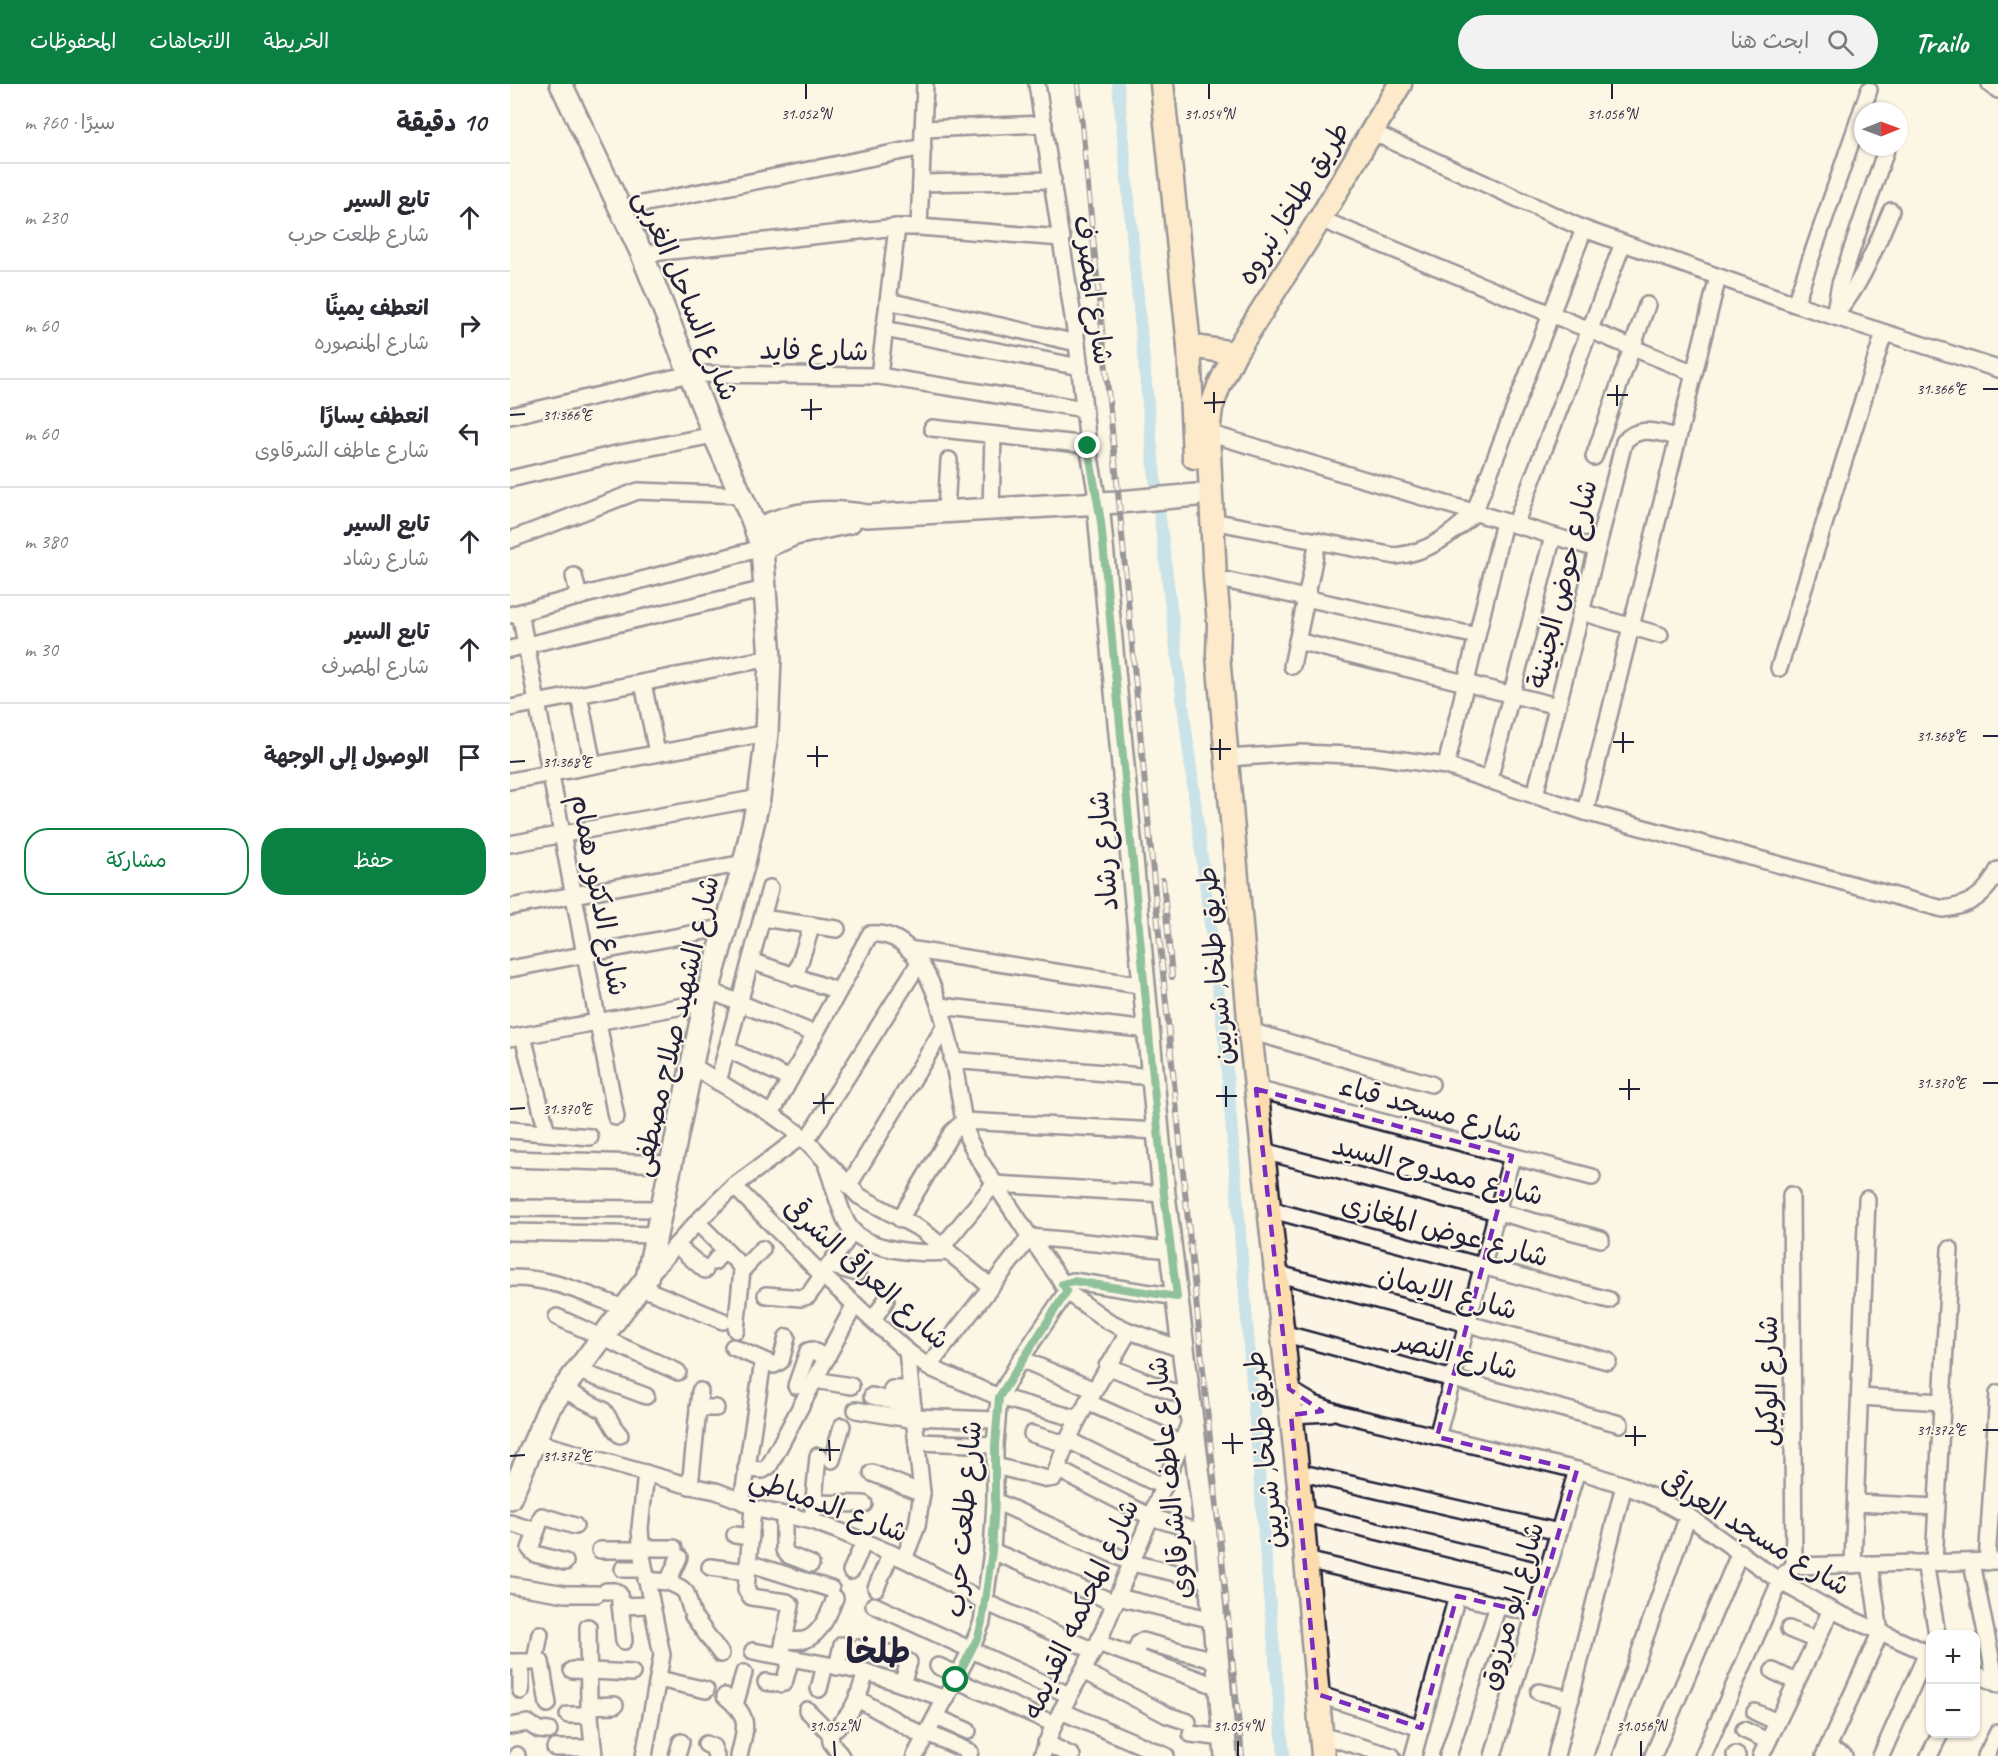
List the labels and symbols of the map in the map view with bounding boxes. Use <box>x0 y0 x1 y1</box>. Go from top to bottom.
north arrow <box>1854 102 1908 156</box>
text: 31.052°N <box>781 105 834 124</box>
text: 31.054°N <box>1184 105 1237 124</box>
text: 31.056°N <box>1587 105 1640 124</box>
street label: طريق طلخا, نبروه <box>1229 115 1357 291</box>
street label: شارع الساحل الغربى <box>625 184 747 407</box>
street label: شارع المصرف <box>1064 213 1122 367</box>
street label: شارع فايد <box>759 332 869 370</box>
text: 31.366°E <box>1917 380 1968 399</box>
text: 31.366°E <box>543 406 594 425</box>
route end <box>1074 432 1100 458</box>
street label: شارع حوض الجنينة <box>1519 476 1607 693</box>
text: 31.368°E <box>1917 727 1968 746</box>
text: 31.368°E <box>543 753 594 772</box>
street label: شارع رشاد <box>1080 789 1128 913</box>
street label: شارع الدكتور همام <box>559 791 637 1000</box>
street label: طريق طلخا, شربين <box>1189 865 1241 1067</box>
street label: شارع الشهيد صلاح مصطفى <box>623 872 729 1180</box>
street label: شارع مسجد قباء <box>1335 1068 1527 1152</box>
text: 31.370°E <box>1917 1074 1968 1093</box>
text: 31.370°E <box>543 1100 594 1119</box>
street label: شارع ممدوح السيد <box>1328 1127 1547 1215</box>
street label: شارع عوض المغازى <box>1337 1186 1552 1276</box>
street label: شارع العراقى الشرقى <box>775 1189 958 1358</box>
street label: شارع الايمان <box>1374 1257 1521 1329</box>
street label: شارع الوكيل <box>1750 1315 1787 1447</box>
street label: شارع النصر <box>1389 1320 1522 1389</box>
street label: طريق طلخا, شربين <box>1236 1349 1292 1551</box>
street label: شارع عاطف الشرقاوى <box>1139 1355 1201 1601</box>
street label: شارع طلعت حرب <box>937 1419 991 1619</box>
text: 31.372°E <box>1917 1421 1968 1440</box>
text: 31.372°E <box>543 1447 594 1466</box>
street label: شارع الدمياطي <box>743 1460 913 1556</box>
street label: شارع مسجد العراقى <box>1654 1463 1857 1605</box>
street label: شارع المحكمه القديمه <box>1013 1493 1148 1726</box>
street label: شارع ابو مرزوق <box>1470 1518 1554 1695</box>
district label: طلخا <box>845 1630 911 1673</box>
route start <box>942 1666 968 1692</box>
text: 31.052°N <box>809 1717 862 1736</box>
text: 31.054°N <box>1213 1717 1266 1736</box>
text: 31.056°N <box>1616 1717 1669 1736</box>

